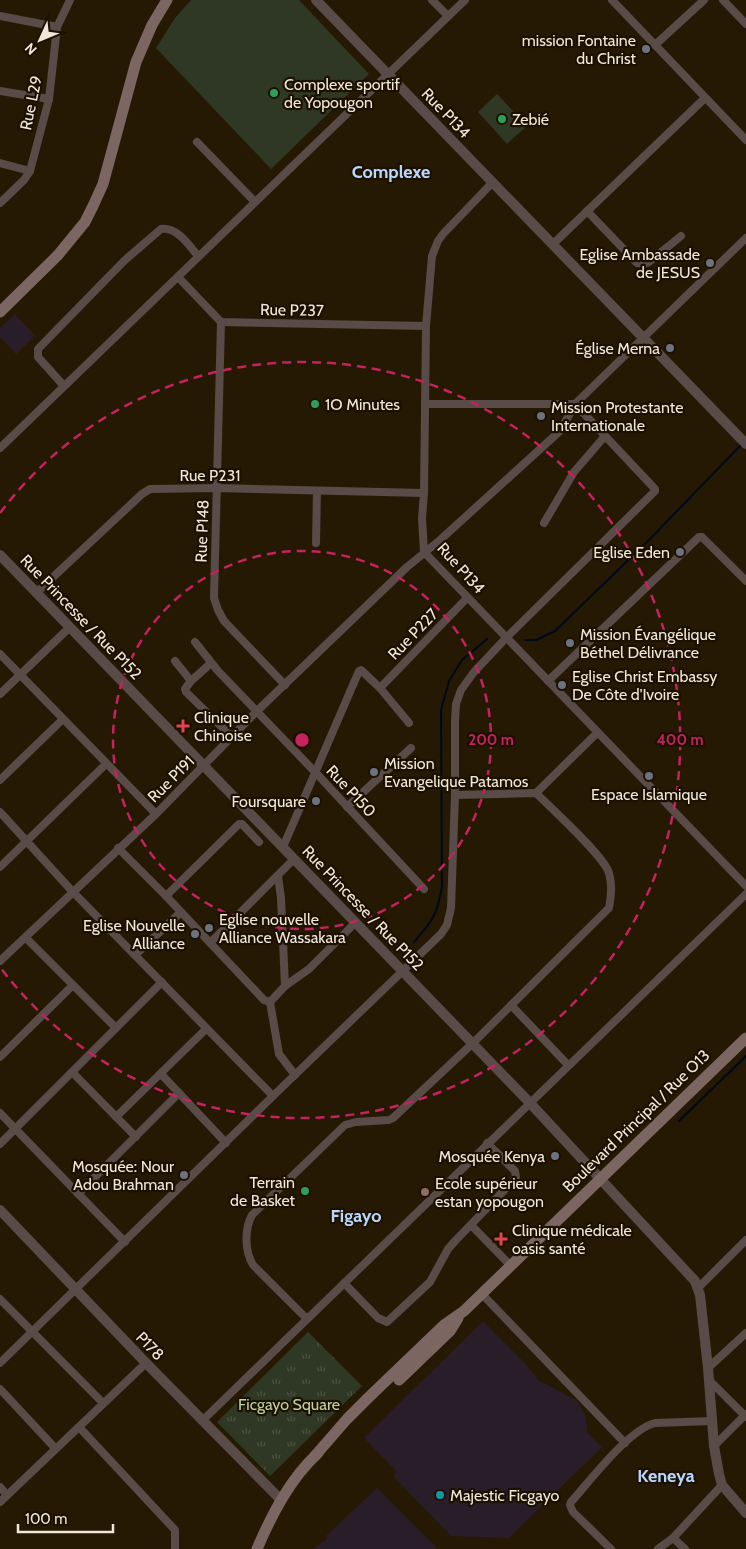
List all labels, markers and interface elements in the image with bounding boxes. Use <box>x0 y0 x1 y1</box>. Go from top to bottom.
north arrow <box>15 15 65 65</box>
place label: mission Fontaine du Christ <box>522 31 637 68</box>
text: N <box>21 39 41 59</box>
marker: mission Fontaine du Christ <box>640 43 652 55</box>
street label: Rue L29 <box>16 74 46 132</box>
place label: Complexe sportif de Yopougon <box>284 75 400 112</box>
street label: Rue P134 <box>418 84 474 142</box>
marker: Complexe sportif de Yopougon <box>268 87 280 99</box>
place label: Zebié <box>512 110 549 129</box>
marker: Zebié <box>496 113 508 125</box>
district label: Complexe <box>352 161 430 183</box>
place label: Eglise Ambassade de JESUS <box>579 245 700 282</box>
marker: Eglise Ambassade de JESUS <box>704 257 716 269</box>
street label: Rue P237 <box>260 300 324 320</box>
place label: Église Merna <box>575 339 660 358</box>
marker: Église Merna <box>664 342 676 354</box>
place label: 1O Minutes <box>325 395 400 414</box>
marker: 1O Minutes <box>309 398 321 410</box>
place label: Mission Protestante Internationale <box>551 398 683 435</box>
marker: Mission Protestante Internationale <box>535 410 547 422</box>
street label: Rue P231 <box>179 466 241 485</box>
street label: Rue P148 <box>191 499 213 563</box>
street label: Rue P134 <box>433 539 489 597</box>
place label: Eglise Eden <box>593 543 670 562</box>
marker: Eglise Eden <box>674 546 686 558</box>
street label: Rue Princesse / Rue P152 <box>16 551 146 683</box>
street label: Rue P227 <box>384 605 442 663</box>
place label: Mission Évangélique Béthel Délivrance <box>580 625 716 662</box>
marker: Mission Évangélique Béthel Délivrance <box>564 637 576 649</box>
place label: Eglise Christ Embassy De Côte d'Ivoire <box>572 667 717 704</box>
marker: Eglise Christ Embassy De Côte d'Ivoire <box>556 679 568 691</box>
place label: Clinique Chinoise <box>194 708 252 745</box>
marker: Clinique Chinoise <box>176 719 190 733</box>
centre of rings <box>293 731 311 749</box>
text: 200 m <box>468 731 514 749</box>
text: 400 m <box>657 731 703 749</box>
street label: Rue P191 <box>144 752 198 806</box>
place label: Mission Evangelique Patamos <box>384 754 529 791</box>
street label: Rue P150 <box>322 761 380 821</box>
marker: Mission Evangelique Patamos <box>368 766 380 778</box>
marker: Espace Islamique <box>643 770 655 782</box>
place label: Espace Islamique <box>591 785 707 804</box>
place label: Foursquare <box>231 792 306 811</box>
marker: Foursquare <box>310 795 322 807</box>
street label: Rue Princesse / Rue P152 <box>298 842 428 974</box>
place label: Eglise nouvelle Alliance Wassakara <box>219 910 346 947</box>
place label: Eglise Nouvelle Alliance <box>83 916 185 953</box>
marker: Eglise nouvelle Alliance Wassakara <box>203 922 215 934</box>
marker: Eglise Nouvelle Alliance <box>189 928 201 940</box>
street label: Boulevard Principal / Rue O13 <box>559 1046 713 1196</box>
place label: Mosquée Kenya <box>438 1147 545 1166</box>
marker: Mosquée Kenya <box>549 1150 561 1162</box>
place label: Mosquée: Nour Adou Brahman <box>72 1157 175 1194</box>
marker: Mosquée: Nour Adou Brahman <box>178 1169 190 1181</box>
place label: Terrain de Basket <box>230 1173 296 1210</box>
place label: Ecole supérieur estan yopougon <box>435 1174 544 1211</box>
marker: Terrain de Basket <box>299 1185 311 1197</box>
marker: Ecole supérieur estan yopougon <box>419 1186 431 1198</box>
district label: Figayo <box>331 1205 381 1227</box>
place label: Clinique médicale oasis santé <box>512 1221 632 1258</box>
marker: Clinique médicale oasis santé <box>494 1232 508 1246</box>
street label: P178 <box>132 1328 168 1364</box>
park label: Ficgayo Square <box>238 1395 340 1414</box>
district label: Keneya <box>637 1465 695 1487</box>
place label: Majestic Ficgayo <box>450 1486 560 1505</box>
marker: Majestic Ficgayo <box>434 1489 446 1501</box>
scale bar <box>18 1502 112 1534</box>
text: 100 m <box>25 1510 67 1528</box>

